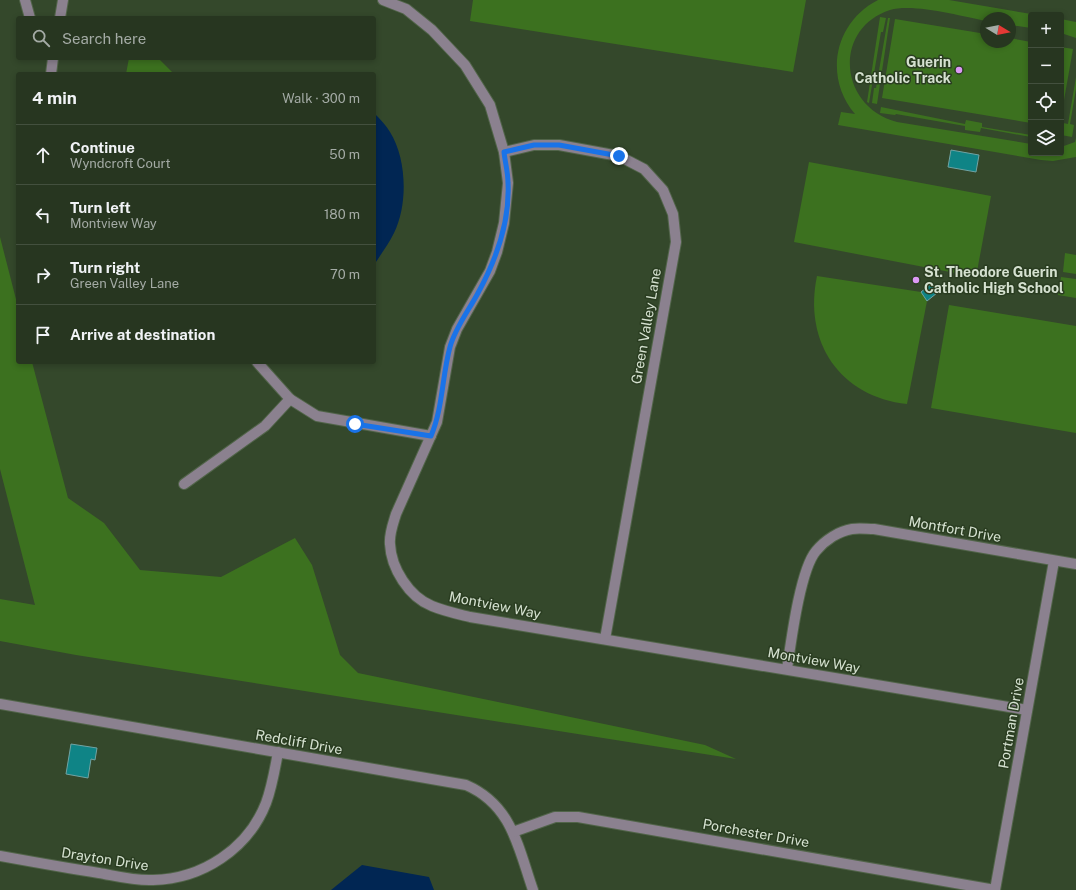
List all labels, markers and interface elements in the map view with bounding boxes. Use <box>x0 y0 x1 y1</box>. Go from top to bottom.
north arrow <box>980 12 1016 48</box>
map controls <box>1028 12 1064 156</box>
button: + <box>1028 12 1064 48</box>
search box <box>16 16 376 60</box>
icon: search <box>30 27 52 49</box>
text: Search here <box>62 30 146 47</box>
button: − <box>1028 48 1064 84</box>
place label: Guerin Catholic Track <box>855 54 951 86</box>
marker: Guerin Catholic Track <box>954 65 964 75</box>
button: locate <box>1028 84 1064 120</box>
text: 4 min <box>32 88 77 108</box>
text: Walk · 300 m <box>282 91 360 106</box>
button: layers <box>1028 120 1064 156</box>
text: Continue <box>70 139 135 156</box>
icon: ahead <box>32 144 54 166</box>
text: 50 m <box>329 147 360 162</box>
route end <box>610 147 628 165</box>
text: Wyndcroft Court <box>70 156 170 171</box>
text: Turn left <box>70 199 131 216</box>
icon: left <box>32 204 54 226</box>
text: 180 m <box>324 207 360 222</box>
text: Montview Way <box>70 216 157 231</box>
text: Turn right <box>70 259 140 276</box>
icon: right <box>32 264 54 286</box>
place label: St. Theodore Guerin Catholic High School <box>924 264 1064 296</box>
text: 70 m <box>330 267 360 282</box>
street label: Green Valley Lane <box>628 267 664 385</box>
marker: St. Theodore Guerin Catholic High School <box>911 275 921 285</box>
text: Green Valley Lane <box>70 276 179 291</box>
icon: arrive <box>32 324 54 346</box>
text: Arrive at destination <box>70 326 215 343</box>
route start <box>346 415 364 433</box>
street label: Montfort Drive <box>907 513 1003 545</box>
street label: Montview Way <box>448 588 543 622</box>
street label: Montview Way <box>767 644 862 676</box>
street label: Portman Drive <box>995 676 1027 770</box>
street label: Redcliff Drive <box>254 726 344 758</box>
street label: Porchester Drive <box>701 816 811 850</box>
street label: Drayton Drive <box>60 844 150 874</box>

